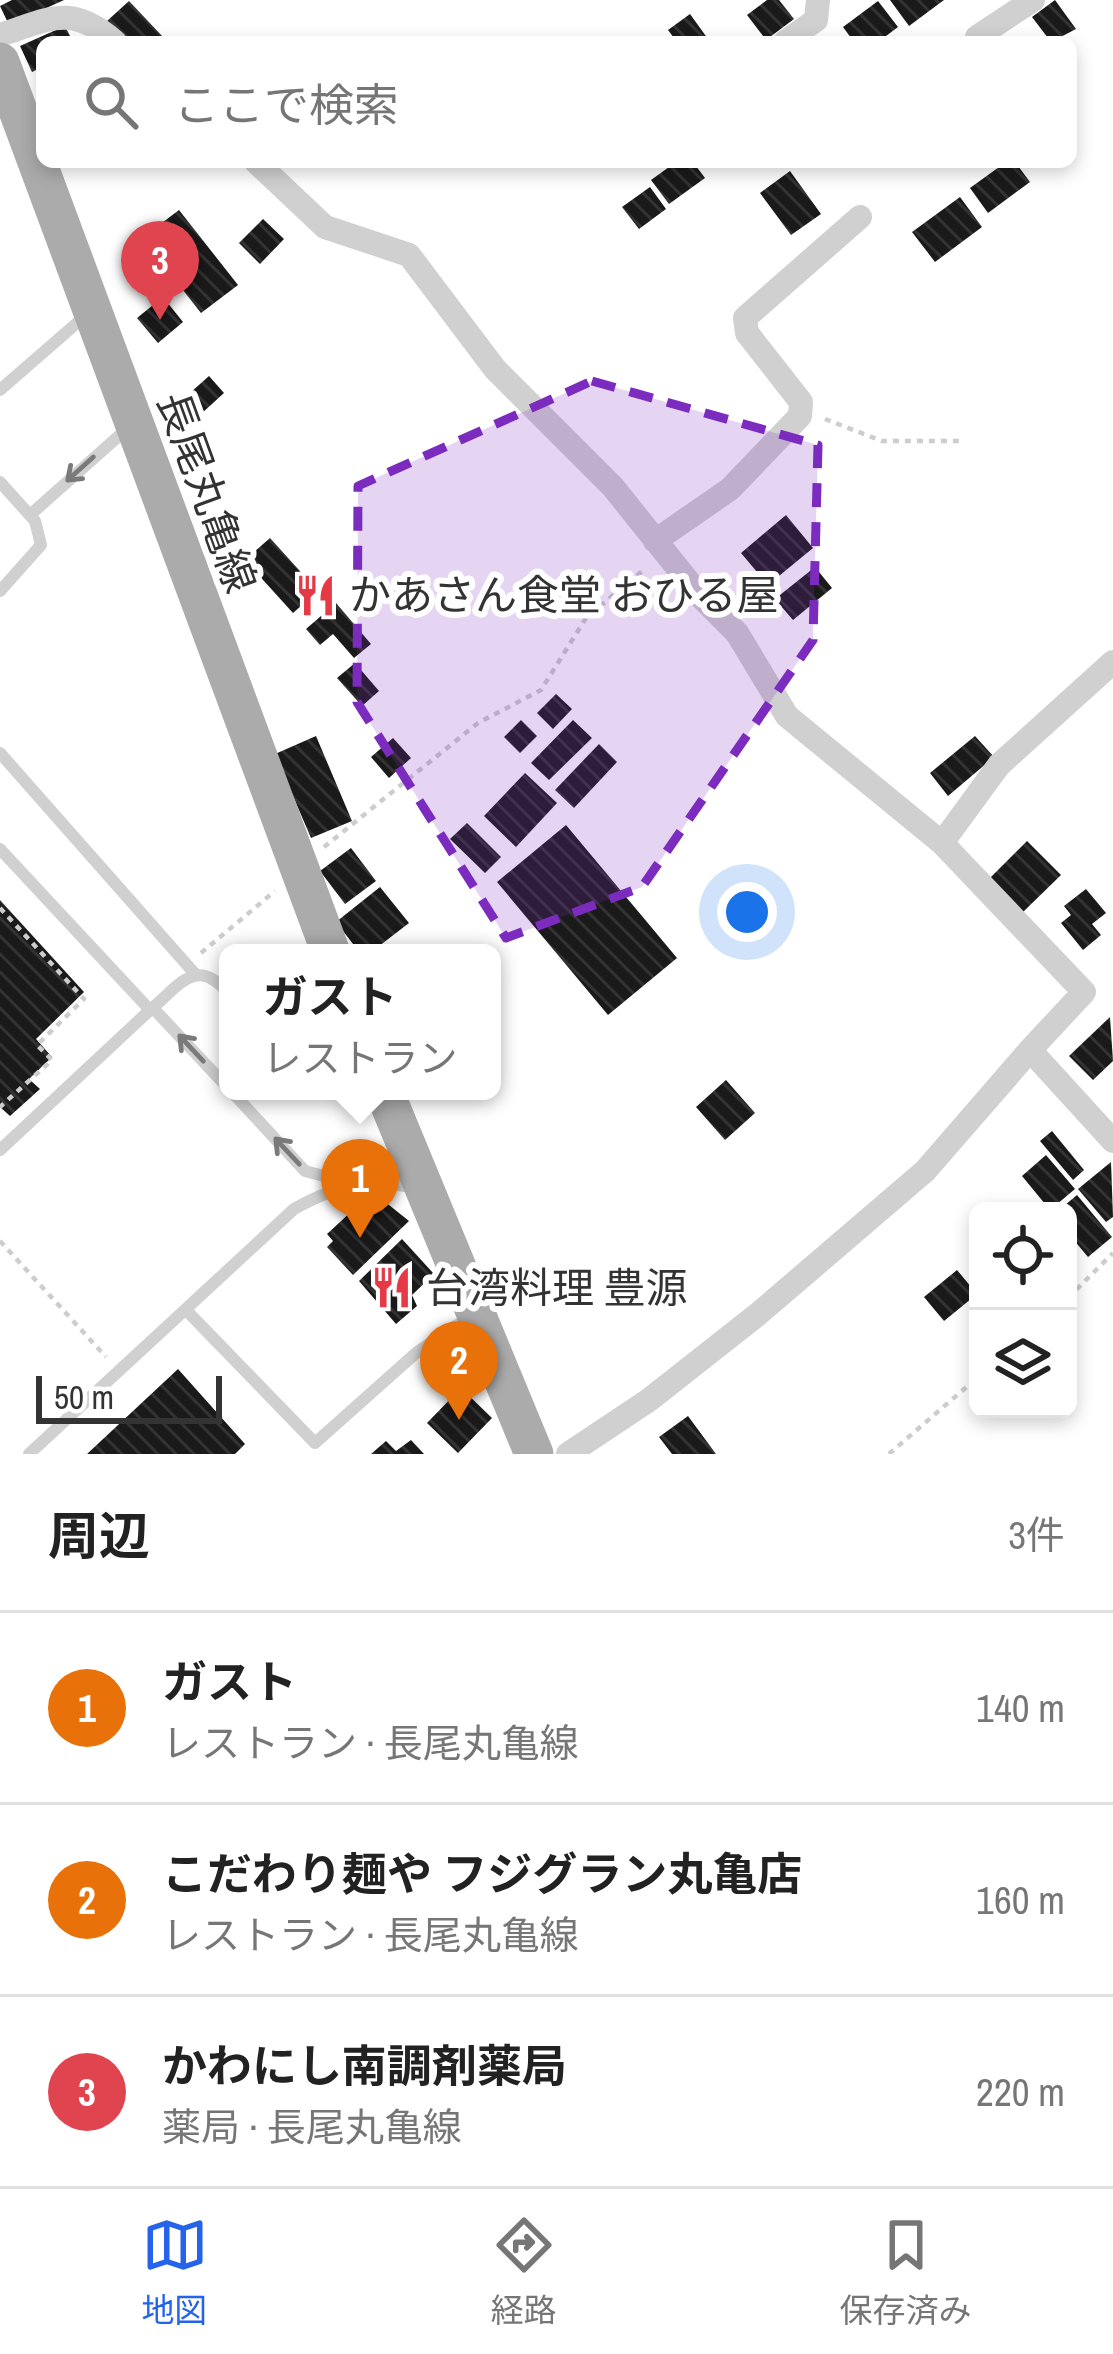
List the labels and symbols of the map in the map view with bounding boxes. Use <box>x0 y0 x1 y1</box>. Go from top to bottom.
pin: 3 <box>121 221 199 320</box>
street label: 長尾丸亀線 <box>145 384 269 600</box>
one-way arrow <box>65 455 95 483</box>
place label: かあさん食堂 おひる屋 <box>349 567 779 623</box>
restaurant icon: かあさん食堂 おひる屋 <box>292 572 338 618</box>
your location <box>717 882 777 942</box>
one-way arrow <box>177 1033 205 1063</box>
one-way arrow <box>274 1137 301 1167</box>
pin: 1 <box>321 1139 399 1238</box>
place label: 台湾料理 豊源 <box>426 1260 688 1316</box>
restaurant icon: 台湾料理 豊源 <box>369 1265 415 1311</box>
pin: 2 <box>420 1321 498 1420</box>
scale bar <box>36 1370 222 1423</box>

